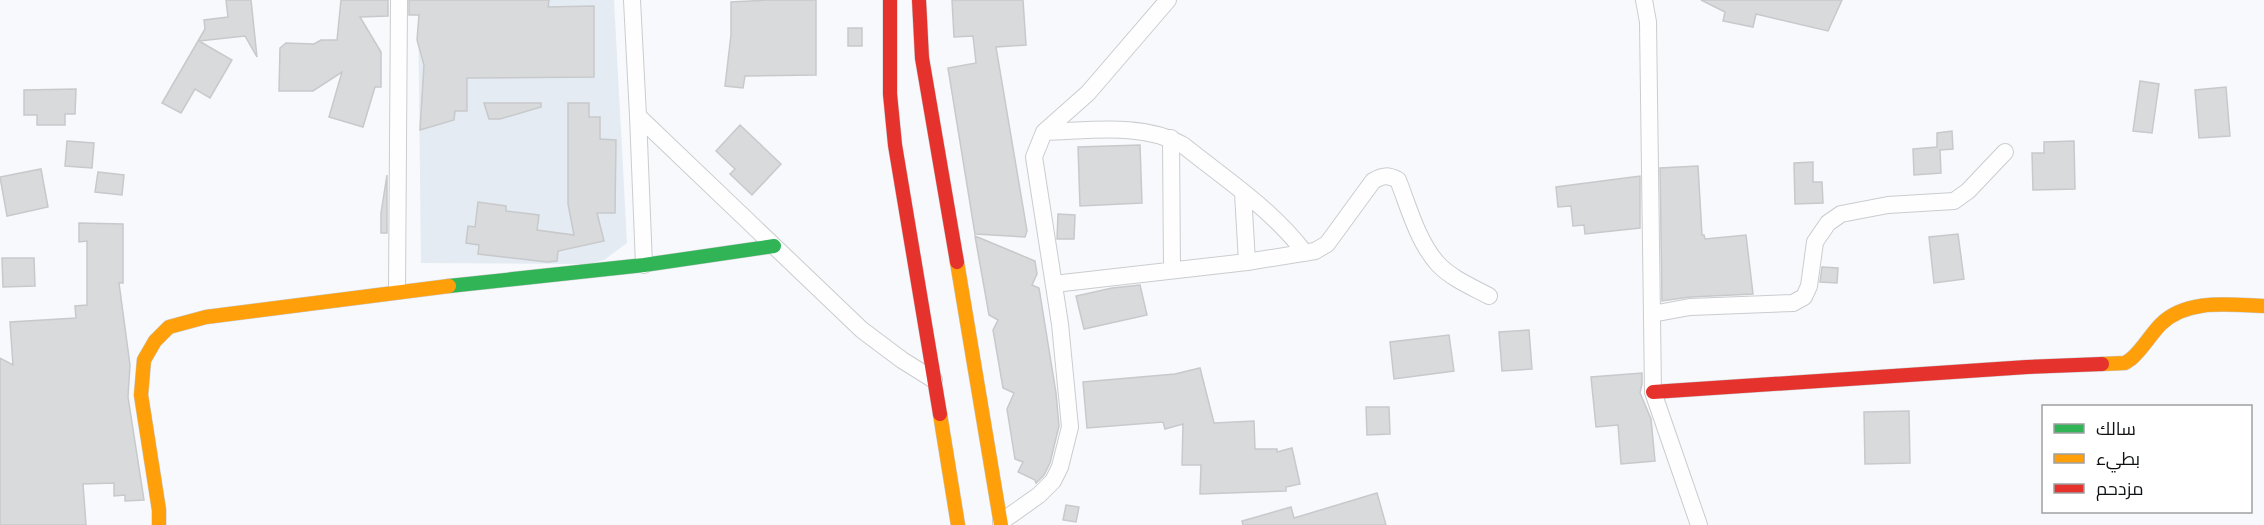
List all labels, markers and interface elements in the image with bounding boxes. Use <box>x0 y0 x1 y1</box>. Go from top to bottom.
legend <box>2042 405 2252 513</box>
text: سالك <box>2096 419 2136 439</box>
text: بطيء <box>2096 449 2140 473</box>
text: مزدحم <box>2096 479 2144 501</box>

